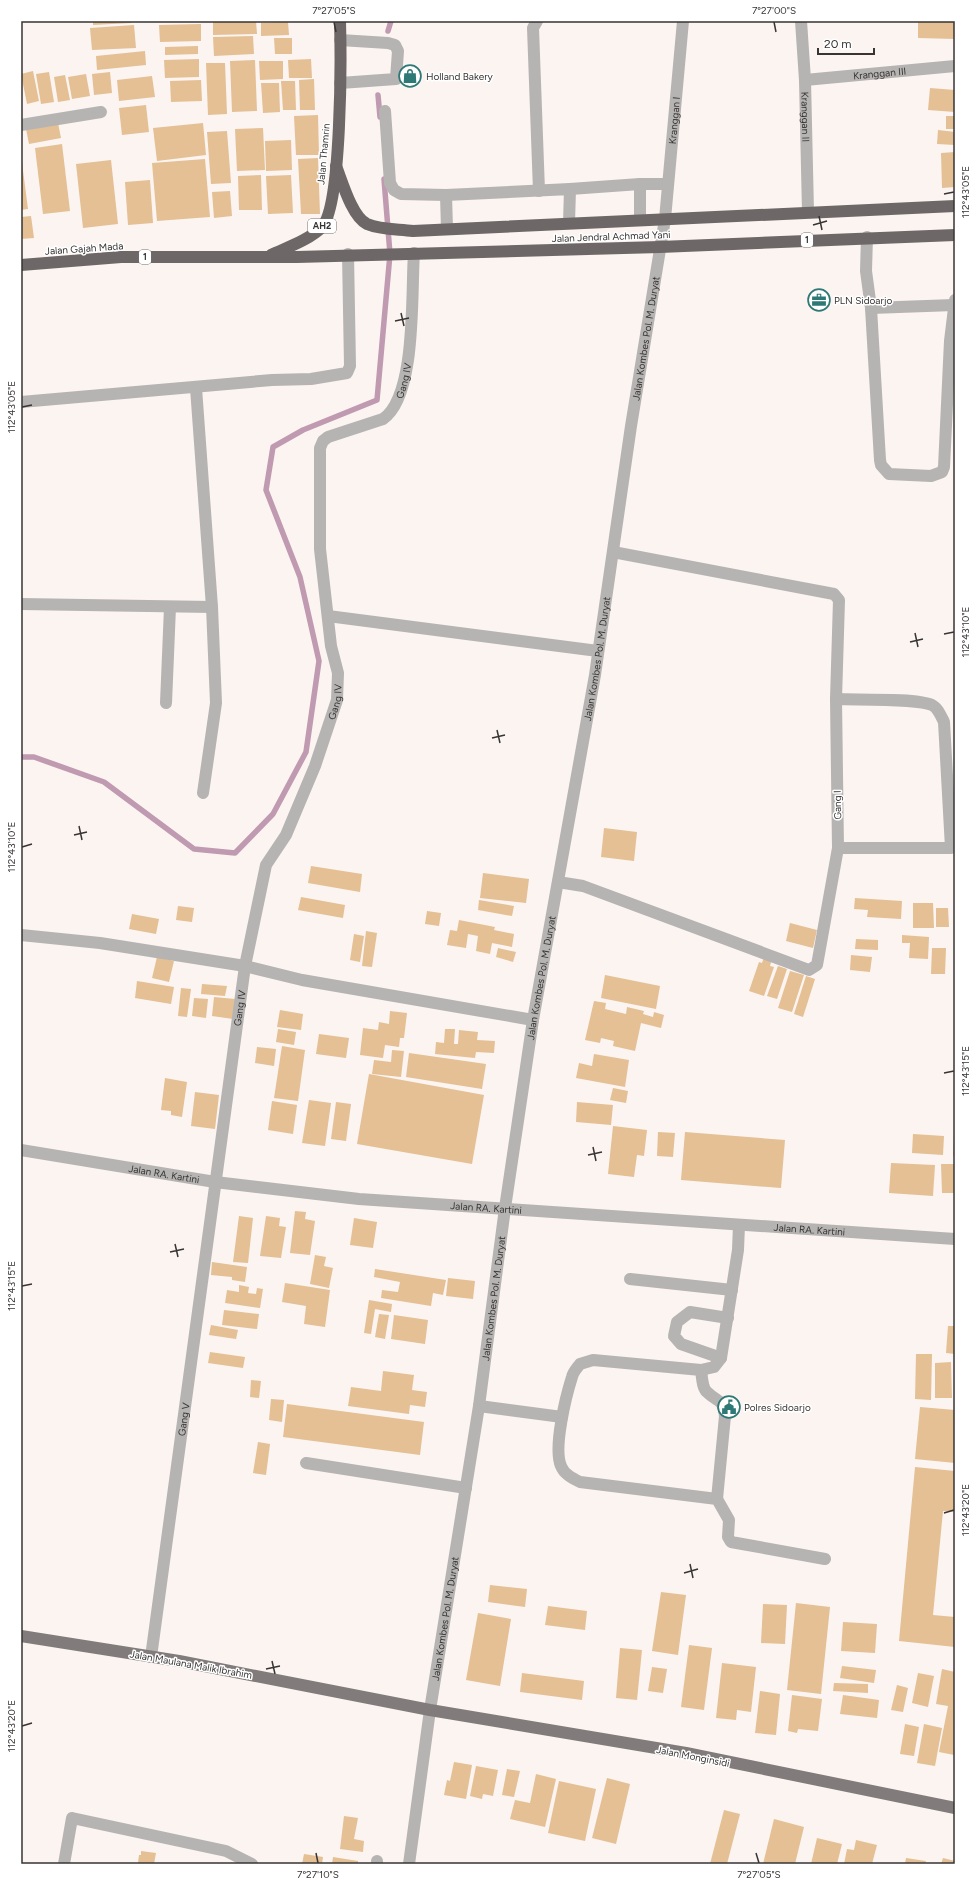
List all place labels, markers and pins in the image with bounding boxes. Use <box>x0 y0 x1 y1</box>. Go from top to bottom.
shop icon: Holland Bakery <box>397 63 423 89</box>
place label: Holland Bakery <box>426 70 494 83</box>
office icon: PLN Sidoarjo <box>806 287 832 313</box>
place label: PLN Sidoarjo <box>834 294 892 307</box>
public building icon: Polres Sidoarjo <box>716 1394 742 1420</box>
place label: Polres Sidoarjo <box>744 1401 811 1414</box>

